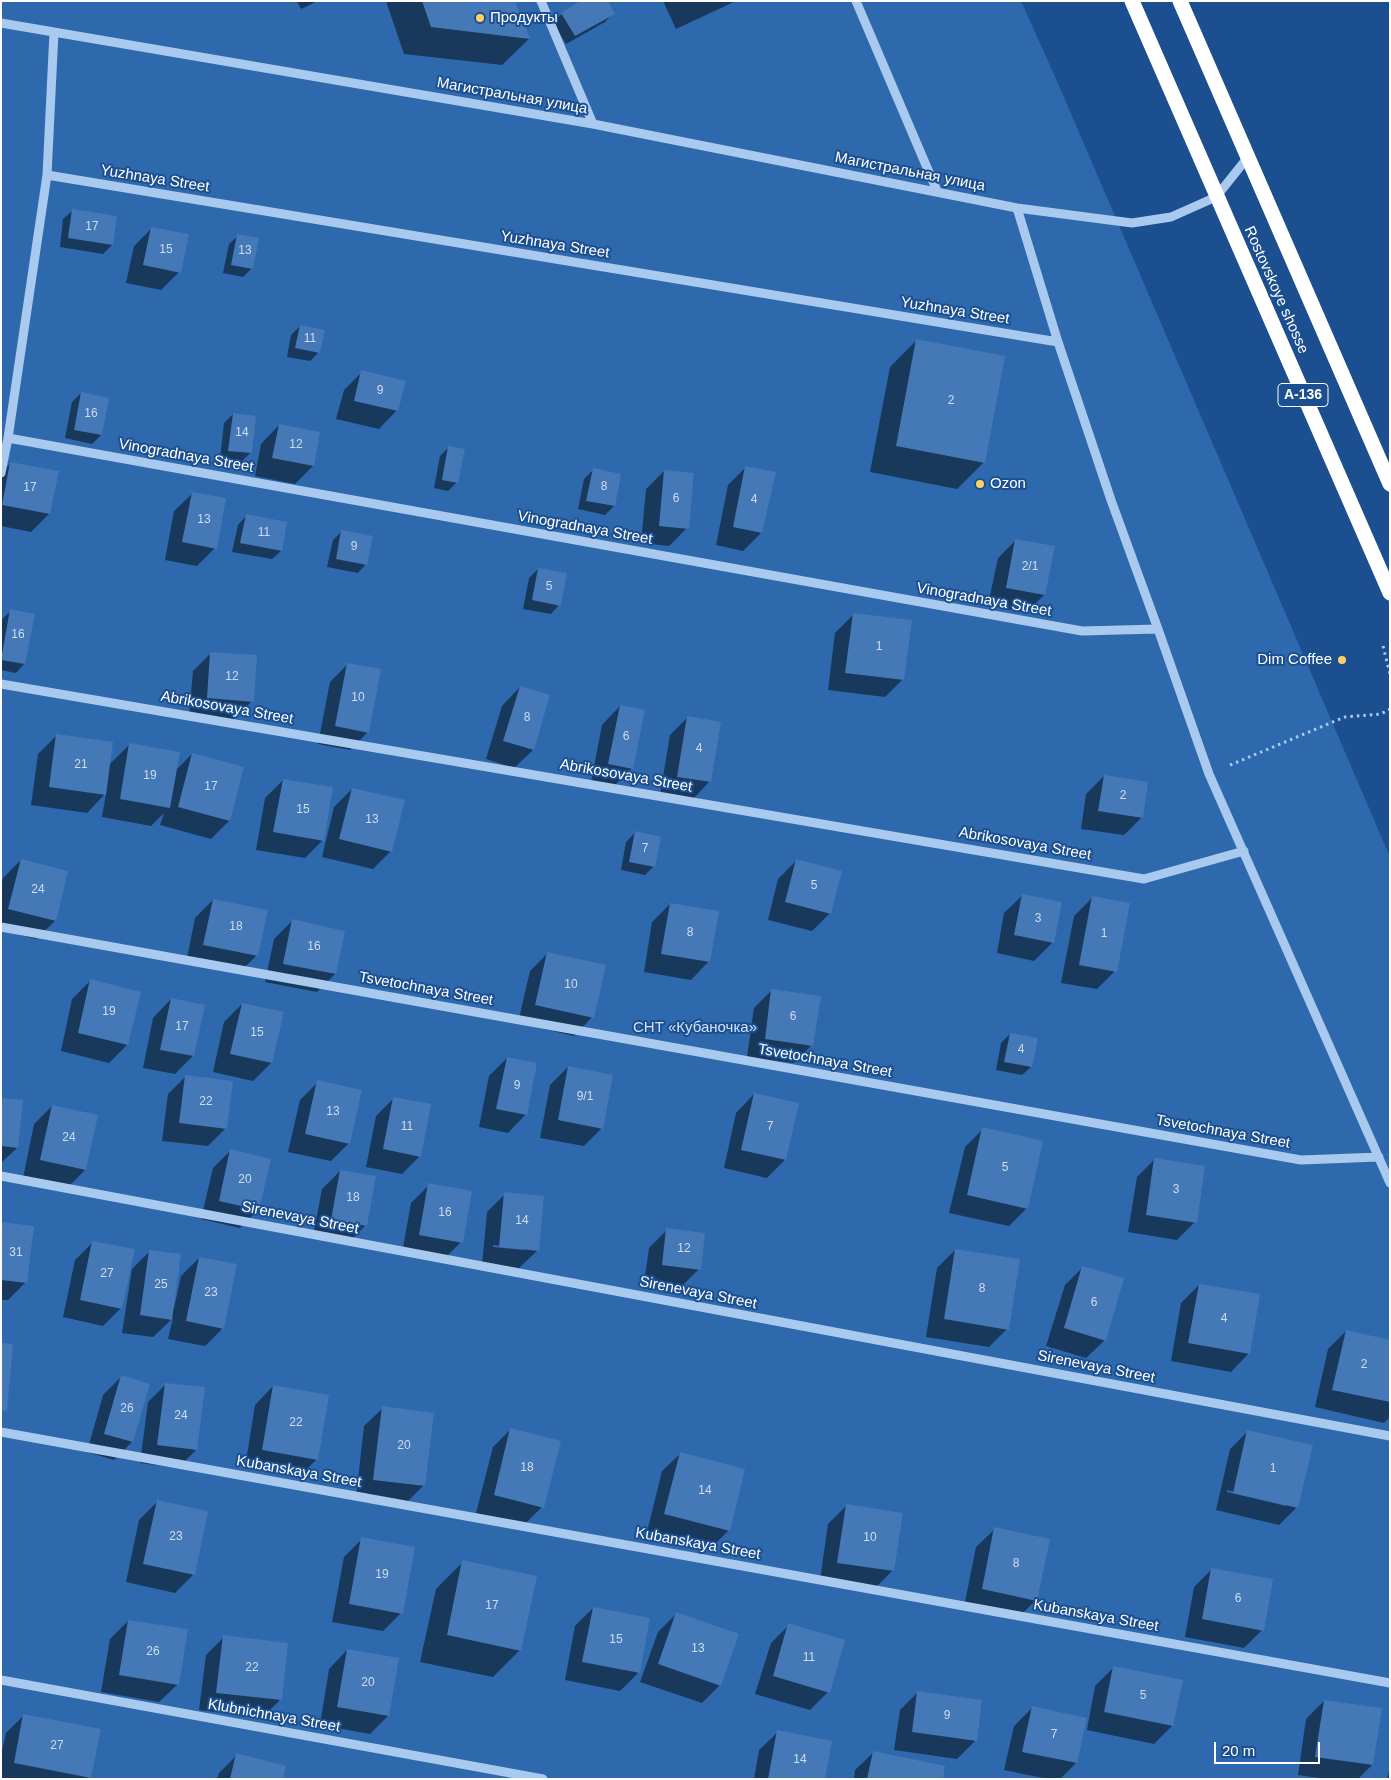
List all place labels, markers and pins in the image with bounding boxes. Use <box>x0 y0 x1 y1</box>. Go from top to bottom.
place label: Продукты <box>490 9 558 27</box>
marker: Продукты <box>474 12 486 24</box>
place label: Ozon <box>990 475 1026 493</box>
marker: Ozon <box>974 478 986 490</box>
place label: Dim Coffee <box>1257 651 1332 669</box>
marker: Dim Coffee <box>1336 654 1348 666</box>

